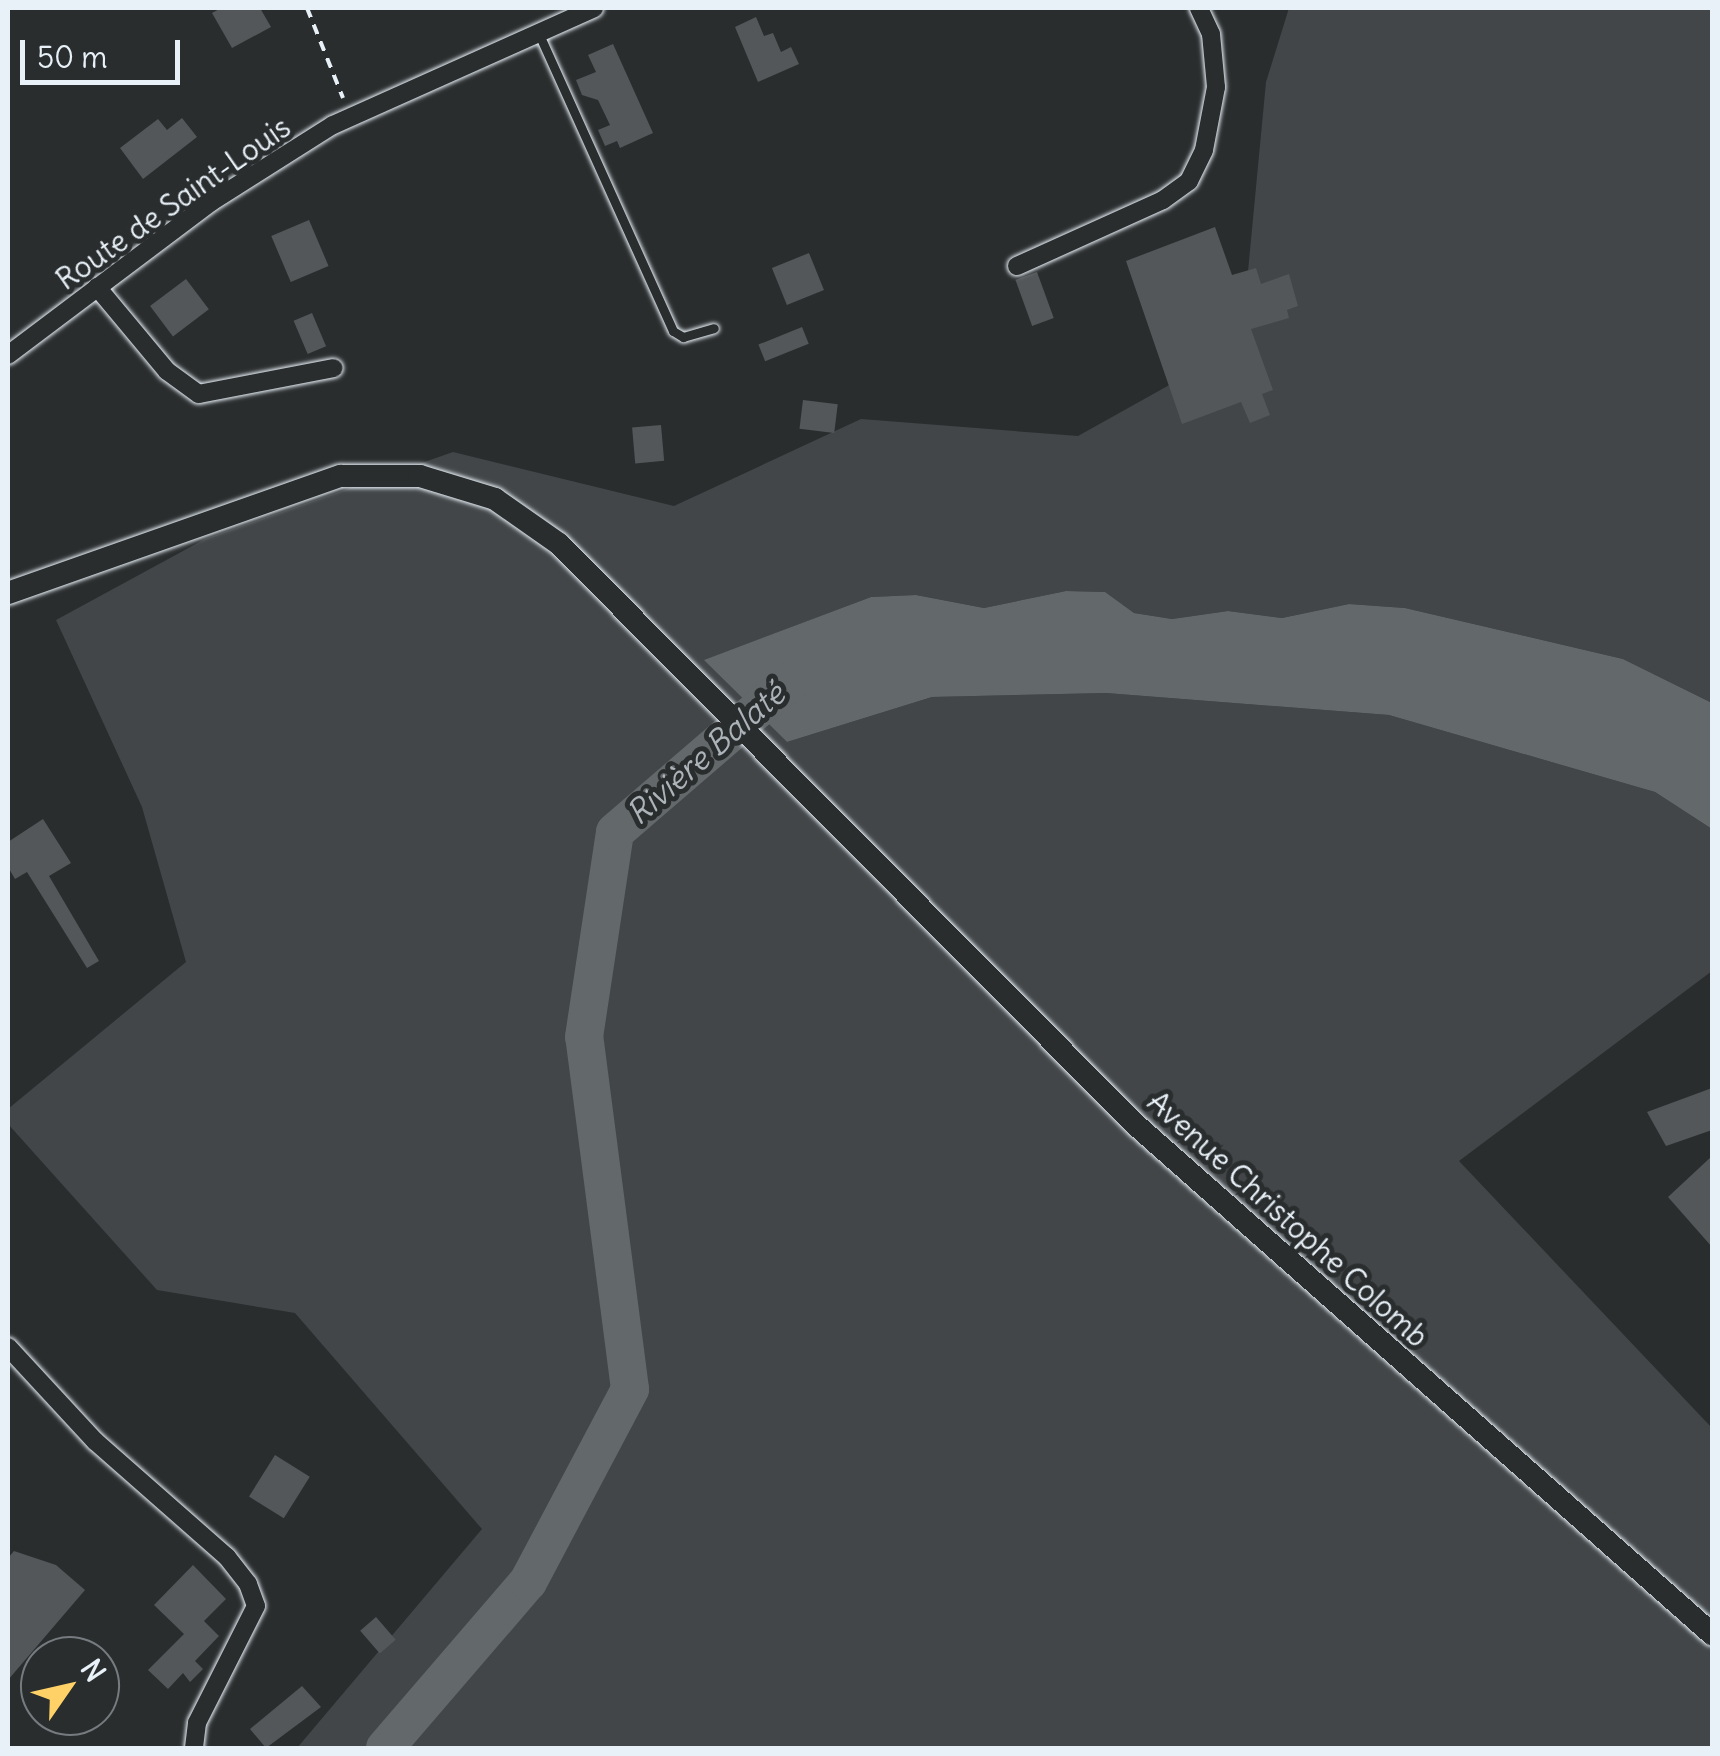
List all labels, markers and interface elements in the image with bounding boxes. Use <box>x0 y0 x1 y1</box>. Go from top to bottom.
scale bar <box>25 20 185 82</box>
text: 50 m <box>37 38 107 76</box>
street label: Route de Saint-Louis <box>49 109 297 297</box>
water label: Rivière Balaté <box>619 675 793 833</box>
street label: Avenue Christophe Colomb <box>1140 1084 1436 1354</box>
north arrow <box>20 1636 120 1736</box>
text: N <box>73 1652 114 1688</box>

